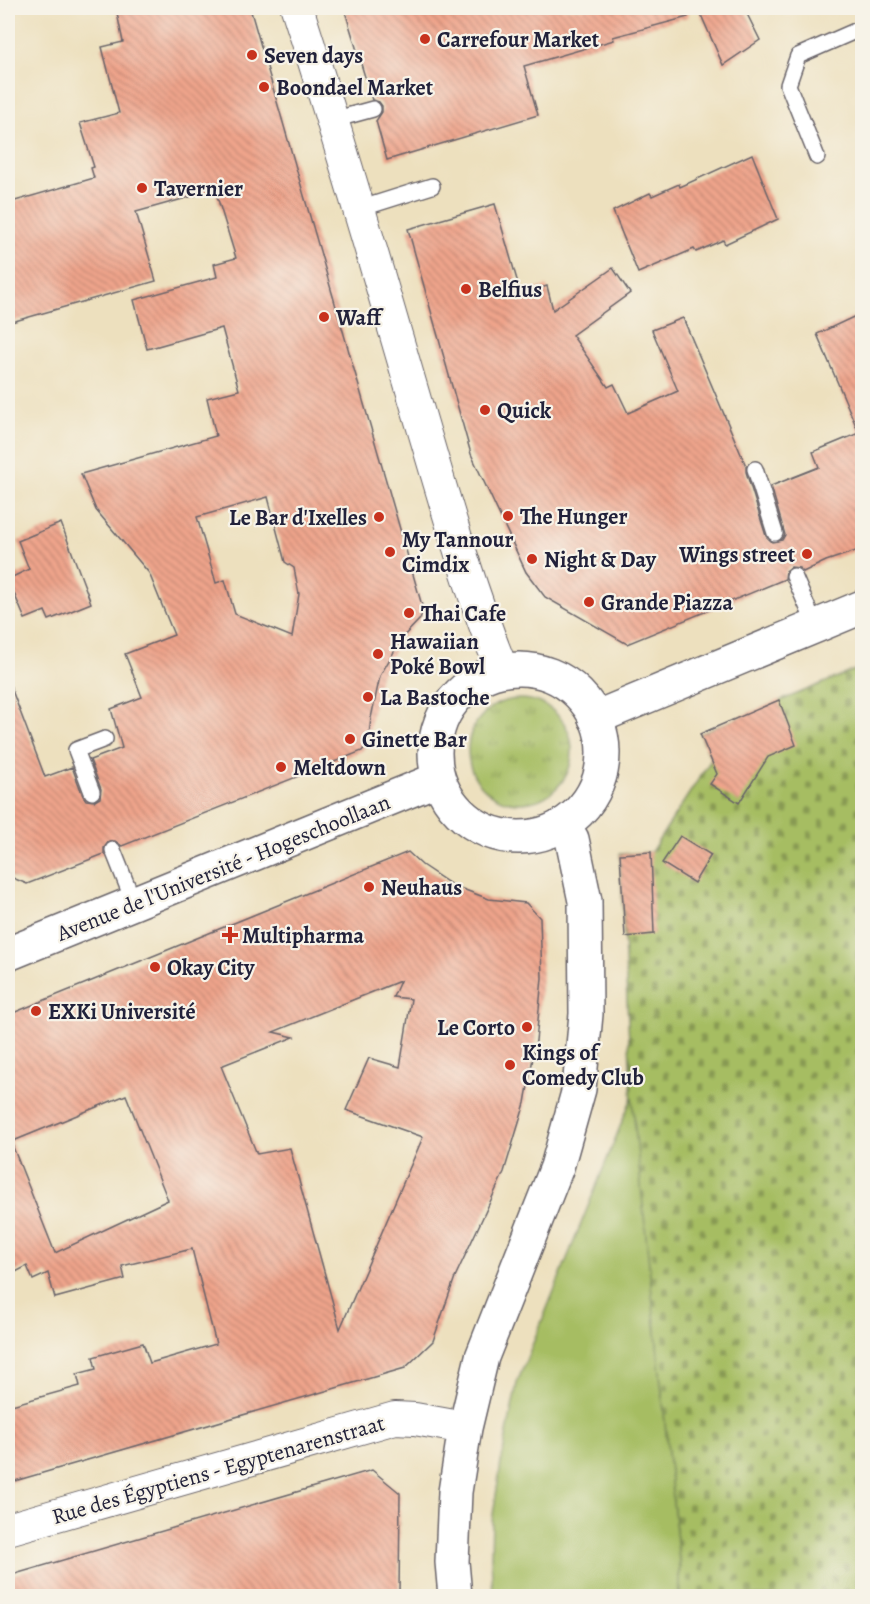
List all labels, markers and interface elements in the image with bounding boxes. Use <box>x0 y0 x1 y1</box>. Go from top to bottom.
place label: Carrefour Market <box>437 25 600 55</box>
marker: Carrefour Market <box>418 32 432 46</box>
place label: Seven days <box>264 41 363 71</box>
marker: Seven days <box>245 48 259 62</box>
place label: Boondael Market <box>276 73 434 103</box>
marker: Boondael Market <box>257 80 271 94</box>
place label: Tavernier <box>154 174 243 204</box>
marker: Tavernier <box>135 181 149 195</box>
place label: Belfius <box>478 275 542 305</box>
marker: Belfius <box>459 282 473 296</box>
place label: Waff <box>335 303 384 333</box>
marker: Waff <box>317 310 331 324</box>
place label: Quick <box>497 396 552 426</box>
marker: Quick <box>478 403 492 417</box>
place label: The Hunger <box>520 502 628 532</box>
place label: Le Bar d'Ixelles <box>229 503 367 533</box>
marker: The Hunger <box>501 509 515 523</box>
marker: Le Bar d'Ixelles <box>372 510 386 524</box>
place label: My Tannour Cimdix <box>402 525 514 580</box>
place label: Wings street <box>678 540 796 570</box>
marker: My Tannour Cimdix <box>383 545 397 559</box>
place label: Night & Day <box>544 545 657 575</box>
marker: Wings street <box>800 547 814 561</box>
marker: Night & Day <box>525 552 539 566</box>
place label: Grande Piazza <box>601 588 733 618</box>
marker: Grande Piazza <box>582 595 596 609</box>
place label: Thai Cafe <box>421 599 506 629</box>
marker: Thai Cafe <box>402 606 416 620</box>
place label: Hawaiian Poké Bowl <box>390 627 485 682</box>
marker: Hawaiian Poké Bowl <box>371 647 385 661</box>
place label: La Bastoche <box>380 683 490 713</box>
marker: La Bastoche <box>361 690 375 704</box>
place label: Ginette Bar <box>362 725 467 755</box>
marker: Ginette Bar <box>343 732 357 746</box>
place label: Meltdown <box>293 753 386 783</box>
marker: Meltdown <box>274 760 288 774</box>
street label: Avenue de l'Université - Hogeschoollaan <box>51 787 395 949</box>
place label: Neuhaus <box>381 873 462 903</box>
marker: Neuhaus <box>362 880 376 894</box>
place label: Multipharma <box>242 921 365 951</box>
marker: Multipharma <box>223 928 237 942</box>
place label: Okay City <box>167 953 255 983</box>
marker: Okay City <box>148 960 162 974</box>
place label: EXKi Université <box>48 997 196 1027</box>
marker: EXKi Université <box>29 1004 43 1018</box>
place label: Le Corto <box>437 1013 515 1043</box>
marker: Le Corto <box>520 1020 534 1034</box>
place label: Kings of Comedy Club <box>522 1038 644 1093</box>
marker: Kings of Comedy Club <box>503 1058 517 1072</box>
street label: Rue des Égyptiens - Egyptenarenstraat <box>48 1408 388 1532</box>

